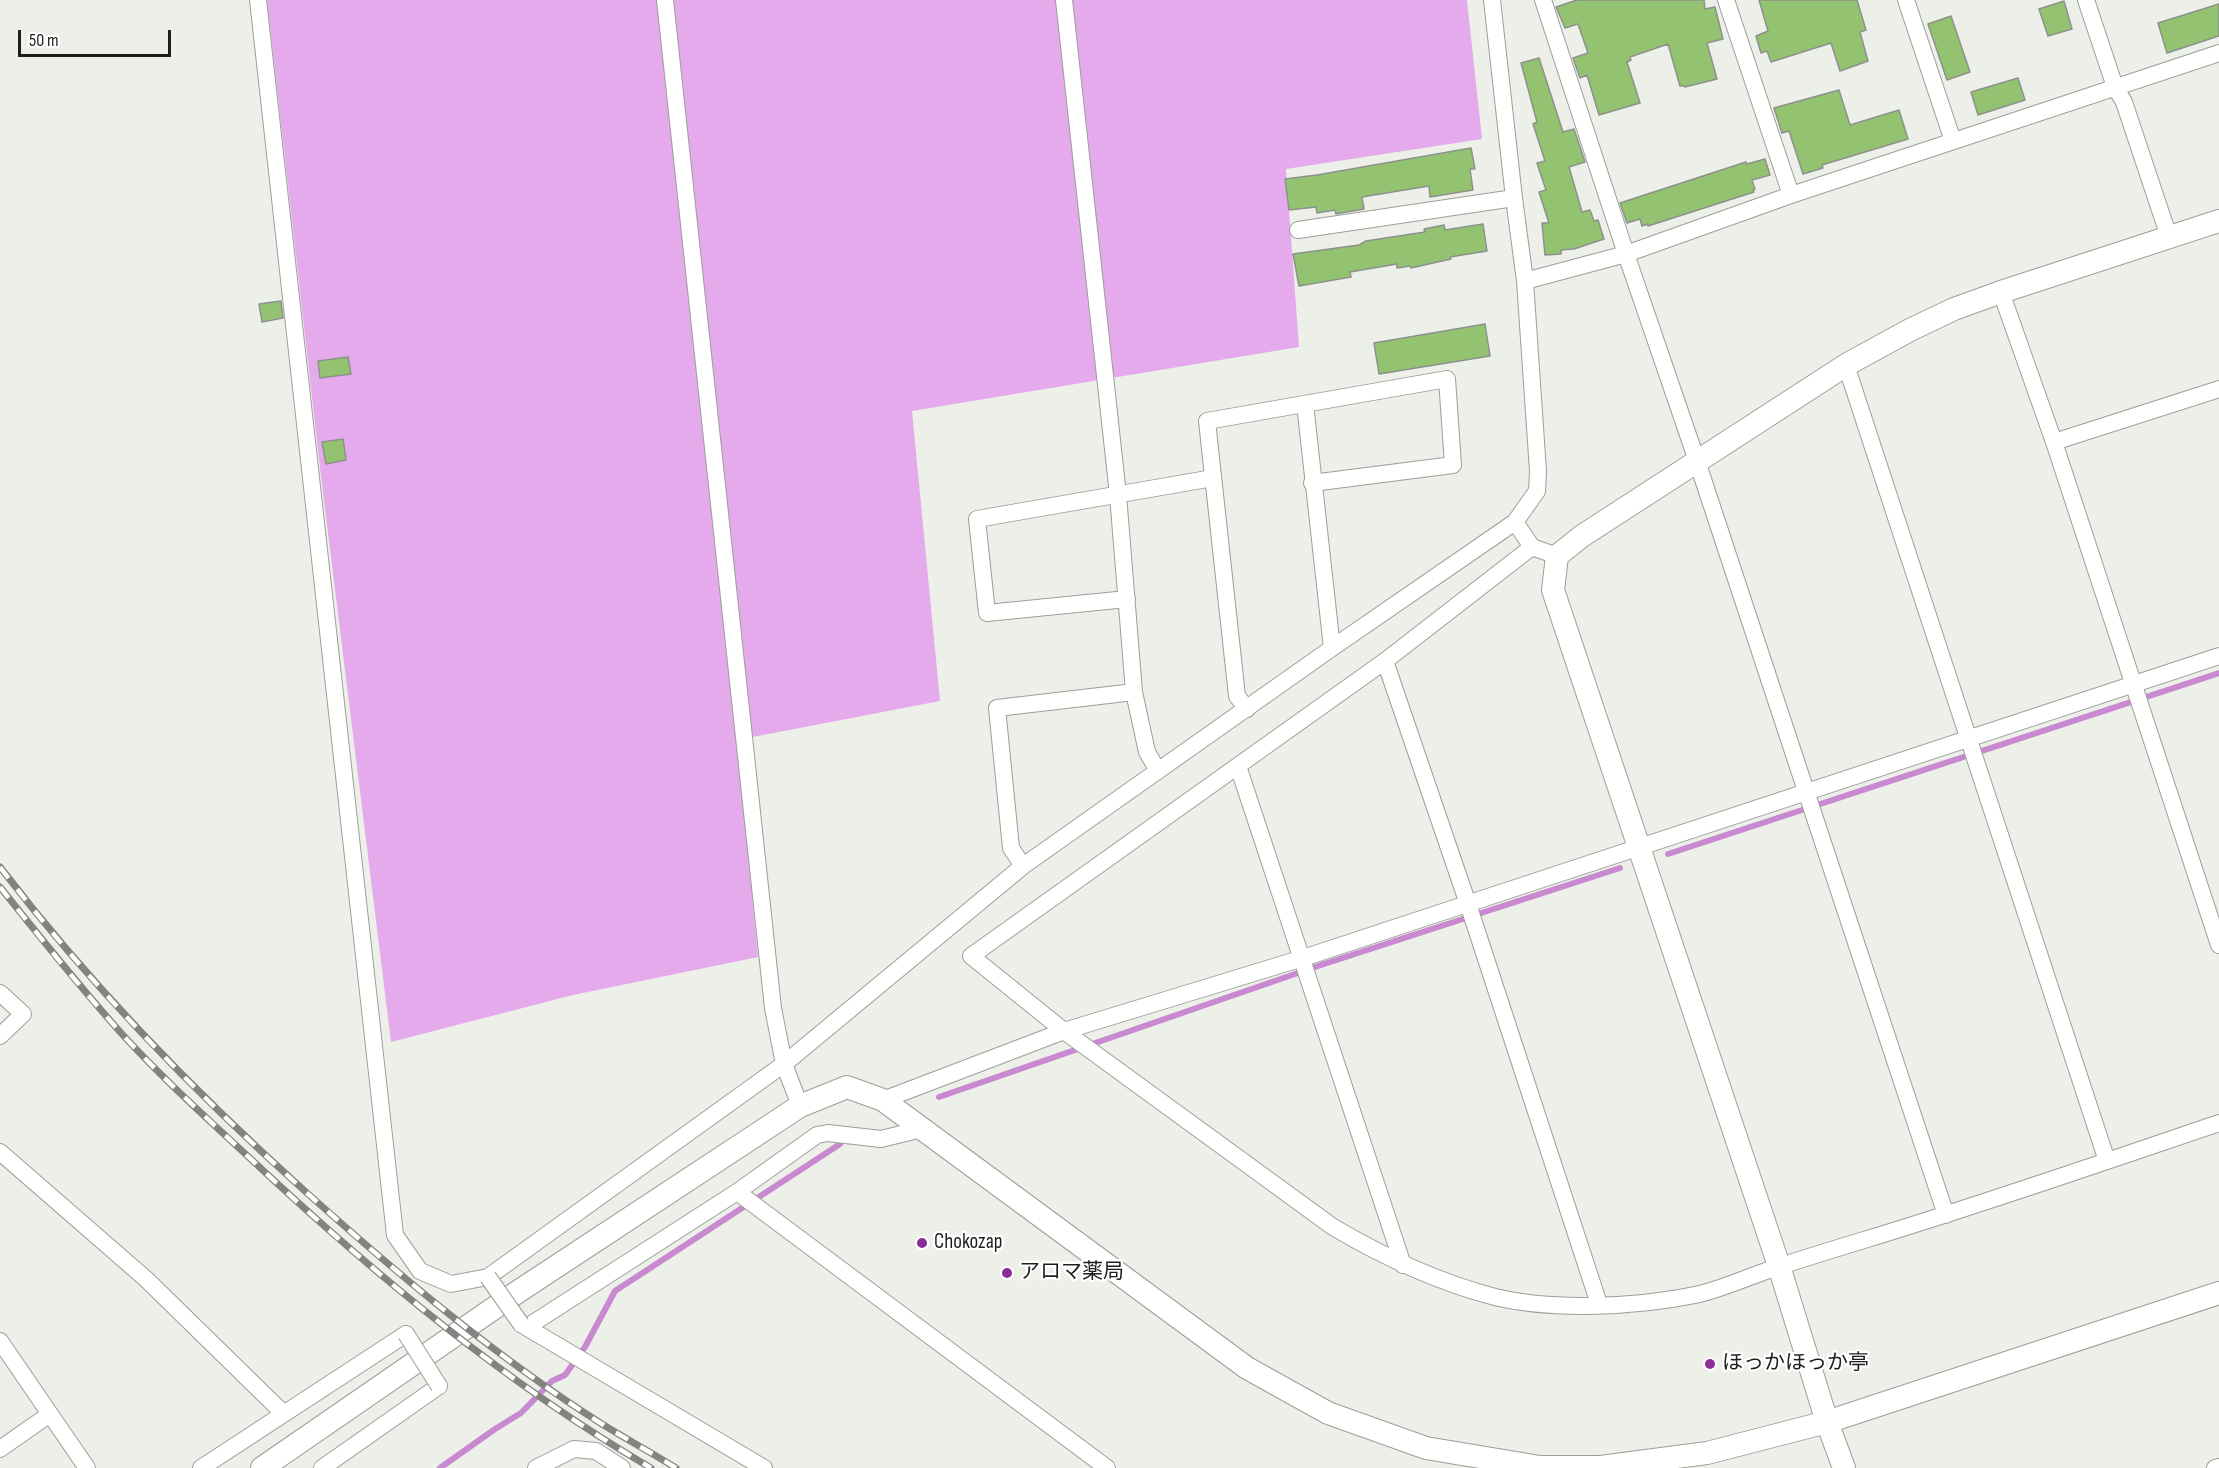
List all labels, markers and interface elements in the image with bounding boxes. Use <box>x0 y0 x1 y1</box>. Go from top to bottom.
scale bar <box>21 18 174 56</box>
text: 50 m <box>29 30 59 51</box>
place label: Chokozap <box>934 1230 1002 1256</box>
marker: Chokozap <box>915 1236 929 1250</box>
place label: アロマ薬局 <box>1019 1260 1124 1286</box>
marker: アロマ薬局 <box>1000 1266 1014 1280</box>
place label: ほっかほっか亭 <box>1722 1351 1869 1377</box>
marker: ほっかほっか亭 <box>1703 1357 1717 1371</box>

